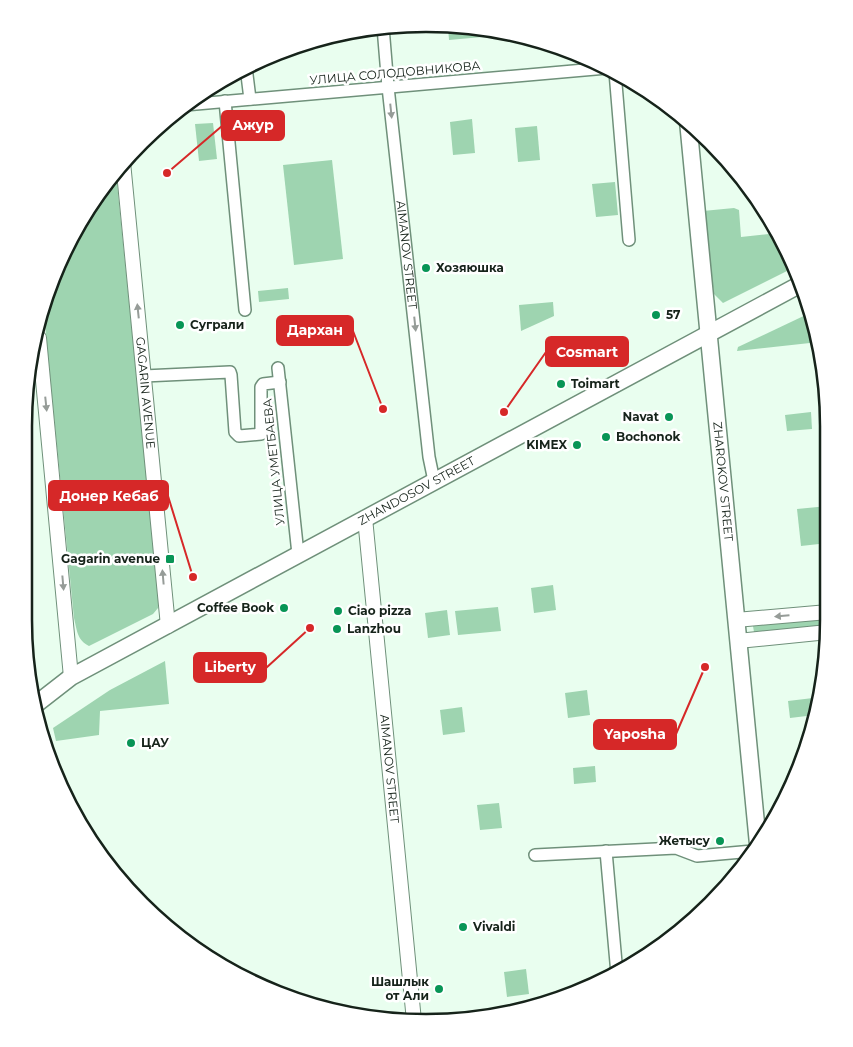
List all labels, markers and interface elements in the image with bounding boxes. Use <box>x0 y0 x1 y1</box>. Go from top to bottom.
street label: УЛИЦА СОЛОДОВНИКОВА <box>309 58 481 87</box>
one-way arrow <box>387 103 395 119</box>
callout: Ажур <box>222 111 284 140</box>
text: Ажур <box>232 116 274 134</box>
street label: AIMANOV STREET <box>394 200 421 310</box>
place label: Хозяюшка <box>436 260 504 275</box>
marker: Хозяюшка <box>420 262 432 274</box>
one-way arrow <box>134 303 142 319</box>
place label: 57 <box>666 307 681 322</box>
marker: 57 <box>650 309 662 321</box>
callout: Дархан <box>277 316 353 345</box>
place label: Суграли <box>190 317 244 332</box>
one-way arrow <box>411 317 419 333</box>
marker: Суграли <box>174 319 186 331</box>
text: Дархан <box>287 321 343 339</box>
street label: GAGARIN AVENUE <box>133 336 159 450</box>
callout: Cosmart <box>546 337 628 366</box>
text: Cosmart <box>556 343 618 361</box>
place label: Toimart <box>571 376 621 391</box>
marker: Toimart <box>555 378 567 390</box>
one-way arrow <box>42 396 50 412</box>
street label: УЛИЦА УМЕТБАЕВА <box>259 398 288 526</box>
place label: Navat <box>622 409 660 424</box>
marker: Navat <box>663 411 675 423</box>
street label: ZHAROKOV STREET <box>710 421 737 542</box>
place label: Bochonok <box>616 429 680 444</box>
marker: Bochonok <box>600 431 612 443</box>
place label: KIMEX <box>526 437 567 452</box>
marker: KIMEX <box>571 439 583 451</box>
street label: ZHANDOSOV STREET <box>355 453 477 528</box>
callout: Донер Кебаб <box>49 481 168 510</box>
text: Донер Кебаб <box>59 487 159 505</box>
place label: Gagarin avenue <box>61 551 160 566</box>
marker: Gagarin avenue <box>164 553 176 565</box>
one-way arrow <box>159 569 167 585</box>
one-way arrow <box>59 575 67 591</box>
place label: Coffee Book <box>197 600 274 615</box>
marker: Coffee Book <box>278 602 290 614</box>
place label: Ciao pizza <box>348 603 411 618</box>
marker: Ciao pizza <box>332 605 344 617</box>
one-way arrow <box>774 612 790 620</box>
place label: Lanzhou <box>347 621 401 636</box>
marker: Lanzhou <box>331 623 343 635</box>
callout: Liberty <box>194 653 266 682</box>
text: Liberty <box>204 658 256 676</box>
street label: AIMANOV STREET <box>377 714 403 824</box>
callout: Yaposha <box>594 720 676 749</box>
text: Yaposha <box>603 725 666 743</box>
place label: ЦАУ <box>141 735 169 750</box>
marker: ЦАУ <box>125 737 137 749</box>
place label: Жетысу <box>659 833 711 848</box>
marker: Жетысу <box>714 835 726 847</box>
place label: Vivaldi <box>472 919 515 934</box>
marker: Vivaldi <box>457 921 469 933</box>
place label: Шашлык от Али <box>371 974 429 1003</box>
marker: Шашлык от Али <box>433 983 445 995</box>

